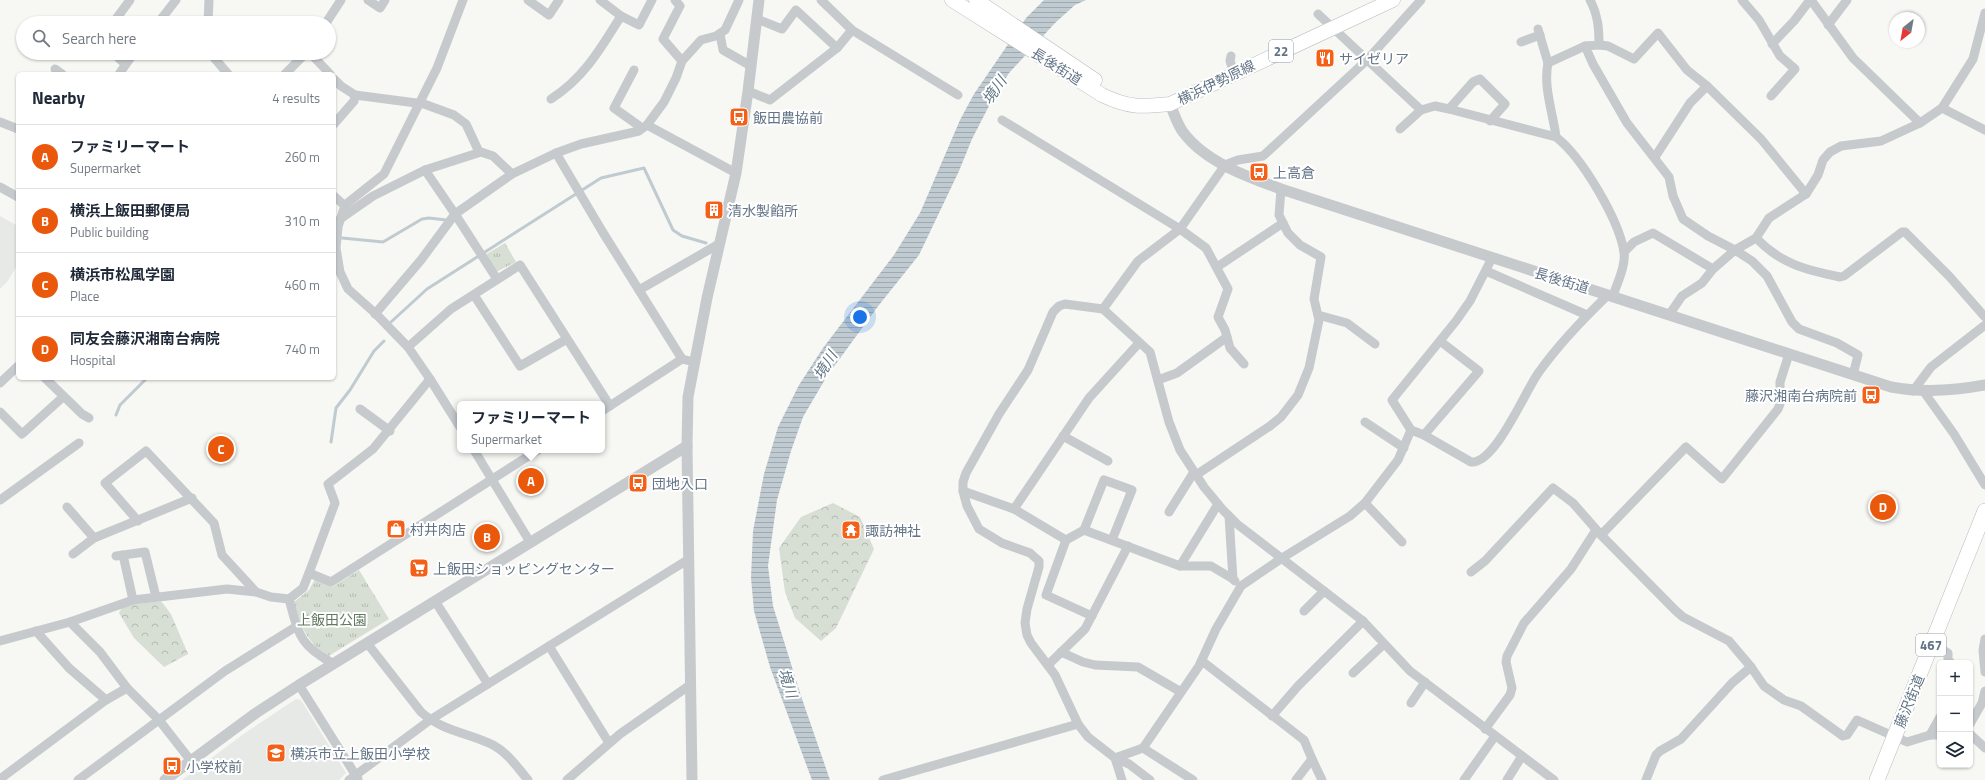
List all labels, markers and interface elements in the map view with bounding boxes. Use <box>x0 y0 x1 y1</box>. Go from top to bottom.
north arrow <box>1889 12 1925 48</box>
search box <box>16 16 336 60</box>
icon: search <box>30 27 52 49</box>
text: Search here <box>62 27 136 50</box>
road number: 22 <box>1269 40 1293 62</box>
street label: 長後街道 <box>1028 42 1086 90</box>
restaurant icon: サイゼリア <box>1314 47 1336 69</box>
place label: サイゼリア <box>1339 48 1409 69</box>
street label: 横浜伊勢原線 <box>1174 54 1258 110</box>
water label: 境川 <box>976 69 1013 109</box>
text: Nearby <box>32 85 85 111</box>
text: 4 results <box>272 88 320 108</box>
bus stop icon: 飯田農協前 <box>728 106 750 128</box>
place label: 飯田農協前 <box>753 107 823 128</box>
text: ファミリーマート <box>70 135 190 158</box>
text: A <box>41 147 49 167</box>
text: 260 m <box>284 147 320 167</box>
text: Supermarket <box>70 158 141 178</box>
bus stop icon: 上高倉 <box>1248 161 1270 183</box>
place label: 上高倉 <box>1273 162 1315 183</box>
text: 横浜上飯田郵便局 <box>70 199 190 222</box>
building icon: 清水製餡所 <box>703 199 725 221</box>
place label: 清水製餡所 <box>728 200 798 221</box>
text: B <box>41 211 49 231</box>
text: 310 m <box>284 211 320 231</box>
text: Public building <box>70 222 149 242</box>
street label: 長後街道 <box>1532 262 1592 298</box>
text: 横浜市松風学園 <box>70 263 175 286</box>
text: C <box>41 275 49 295</box>
text: 460 m <box>284 275 320 295</box>
text: Place <box>70 286 99 306</box>
your location <box>850 307 870 327</box>
text: 同友会藤沢湘南台病院 <box>70 327 220 350</box>
text: D <box>41 339 49 359</box>
text: 740 m <box>284 339 320 359</box>
water label: 境川 <box>807 344 844 384</box>
text: Hospital <box>70 350 115 370</box>
bus stop icon: 藤沢湘南台病院前 <box>1860 384 1882 406</box>
place label: 藤沢湘南台病院前 <box>1745 385 1857 406</box>
popup <box>457 401 605 453</box>
text: ファミリーマート <box>471 406 591 429</box>
text: Supermarket <box>471 429 542 449</box>
pin: C <box>208 434 234 464</box>
pin: A <box>518 466 544 496</box>
bus stop icon: 団地入口 <box>627 472 649 494</box>
place label: 団地入口 <box>652 473 708 494</box>
pin: D <box>1870 492 1896 522</box>
shop icon: 村井肉店 <box>385 518 407 540</box>
place label: 村井肉店 <box>410 519 466 540</box>
temple icon: 諏訪神社 <box>840 519 862 541</box>
place label: 諏訪神社 <box>865 520 921 541</box>
pin: B <box>474 522 500 552</box>
supermarket icon: 上飯田ショッピングセンター <box>408 557 430 579</box>
place label: 上飯田ショッピングセンター <box>433 558 615 579</box>
park label: 上飯田公園 <box>297 609 367 630</box>
road number: 467 <box>1916 634 1946 656</box>
map controls <box>1937 660 1973 768</box>
button: + <box>1937 660 1973 696</box>
water label: 境川 <box>772 665 804 703</box>
street label: 藤沢街道 <box>1889 671 1929 731</box>
button: − <box>1937 696 1973 732</box>
button: layers <box>1937 732 1973 768</box>
school or university icon: 横浜市立上飯田小学校 <box>265 742 287 764</box>
place label: 横浜市立上飯田小学校 <box>290 743 430 764</box>
bus stop icon: 小学校前 <box>161 755 183 777</box>
place label: 小学校前 <box>186 756 242 777</box>

